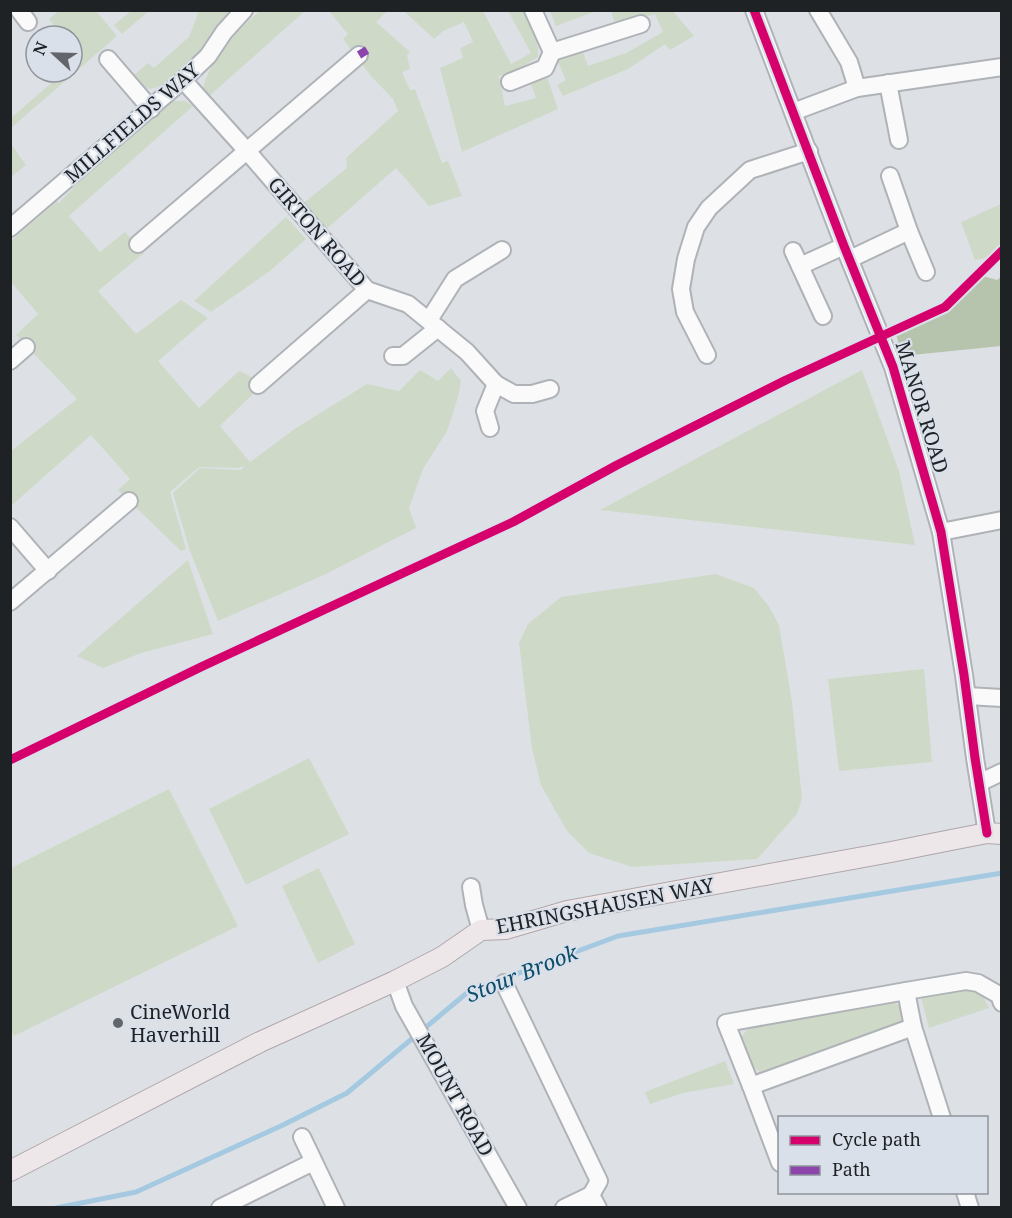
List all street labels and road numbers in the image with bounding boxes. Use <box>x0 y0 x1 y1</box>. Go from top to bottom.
street label: MILLFIELDS WAY <box>58 56 205 189</box>
street label: GIRTON ROAD <box>262 171 373 292</box>
street label: MANOR ROAD <box>890 337 955 476</box>
street label: EHRINGSHAUSEN WAY <box>494 871 717 940</box>
street label: MOUNT ROAD <box>411 1029 500 1161</box>

